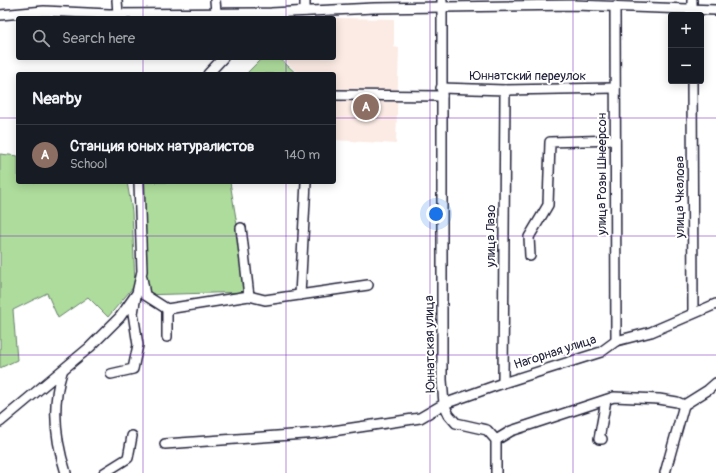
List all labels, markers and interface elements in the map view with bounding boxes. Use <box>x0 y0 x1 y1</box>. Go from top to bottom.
map controls <box>668 12 704 84</box>
button: + <box>668 12 704 48</box>
search box <box>16 16 336 60</box>
icon: search <box>30 27 52 49</box>
text: Search here <box>62 29 135 48</box>
button: − <box>668 48 704 84</box>
street label: Юннатский переулок <box>470 68 587 84</box>
text: Nearby <box>32 88 81 109</box>
pin: A <box>353 92 379 122</box>
street label: улица Розы Шнеерсон <box>594 113 610 236</box>
text: Станция юных натуралистов <box>70 137 254 156</box>
text: A <box>41 147 49 163</box>
text: 140 m <box>284 147 320 163</box>
text: School <box>70 156 107 172</box>
street label: улица Чкалова <box>672 156 688 239</box>
your location <box>426 204 446 224</box>
street label: улица Лазо <box>483 205 499 268</box>
street label: Юннатская улица <box>421 295 439 393</box>
street label: Нагорная улица <box>512 331 598 373</box>

